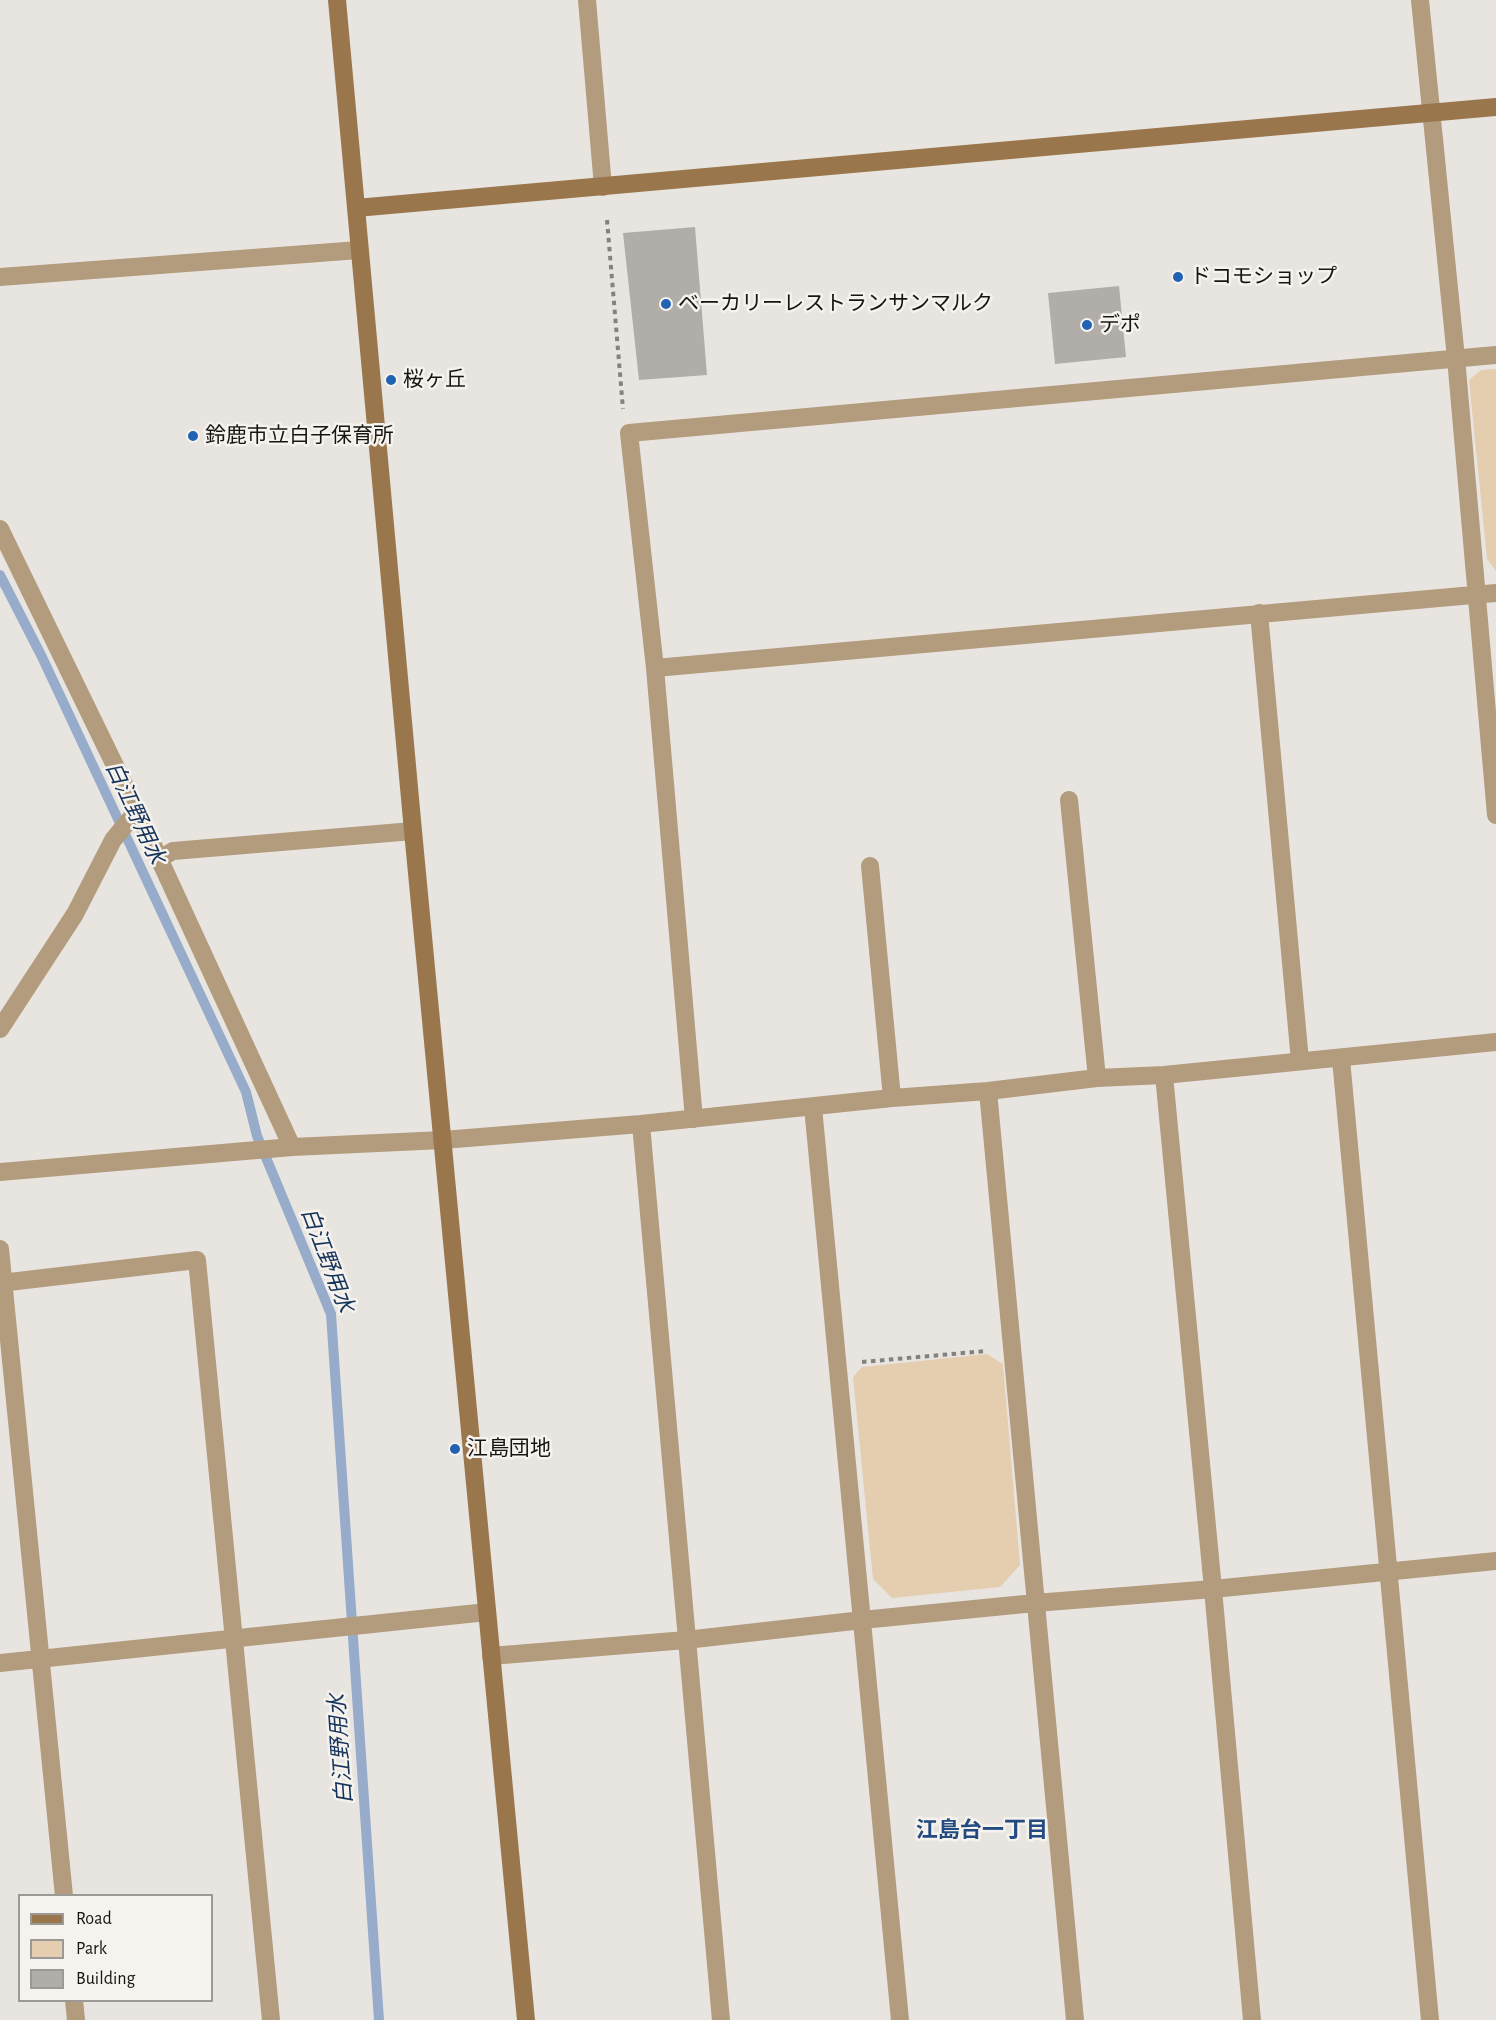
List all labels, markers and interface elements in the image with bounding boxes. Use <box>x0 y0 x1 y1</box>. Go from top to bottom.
place label: ドコモショップ <box>1190 264 1337 290</box>
marker: ドコモショップ <box>1171 270 1185 284</box>
place label: ベーカリーレストランサンマルク <box>678 291 993 317</box>
marker: ベーカリーレストランサンマルク <box>659 297 673 311</box>
place label: デポ <box>1099 312 1141 338</box>
marker: デポ <box>1080 318 1094 332</box>
place label: 桜ヶ丘 <box>403 367 466 393</box>
marker: 桜ヶ丘 <box>384 373 398 387</box>
place label: 鈴鹿市立白子保育所 <box>205 423 394 449</box>
marker: 鈴鹿市立白子保育所 <box>186 429 200 443</box>
water label: 白江野用水 <box>100 758 170 868</box>
water label: 白江野用水 <box>295 1204 359 1316</box>
place label: 江島団地 <box>467 1436 551 1462</box>
marker: 江島団地 <box>448 1442 462 1456</box>
water label: 白江野用水 <box>324 1693 358 1805</box>
district label: 江島台一丁目 <box>916 1817 1048 1843</box>
legend <box>18 1894 213 2002</box>
text: Road <box>76 1910 112 1928</box>
text: Park <box>76 1940 107 1958</box>
text: Building <box>76 1970 135 1988</box>

